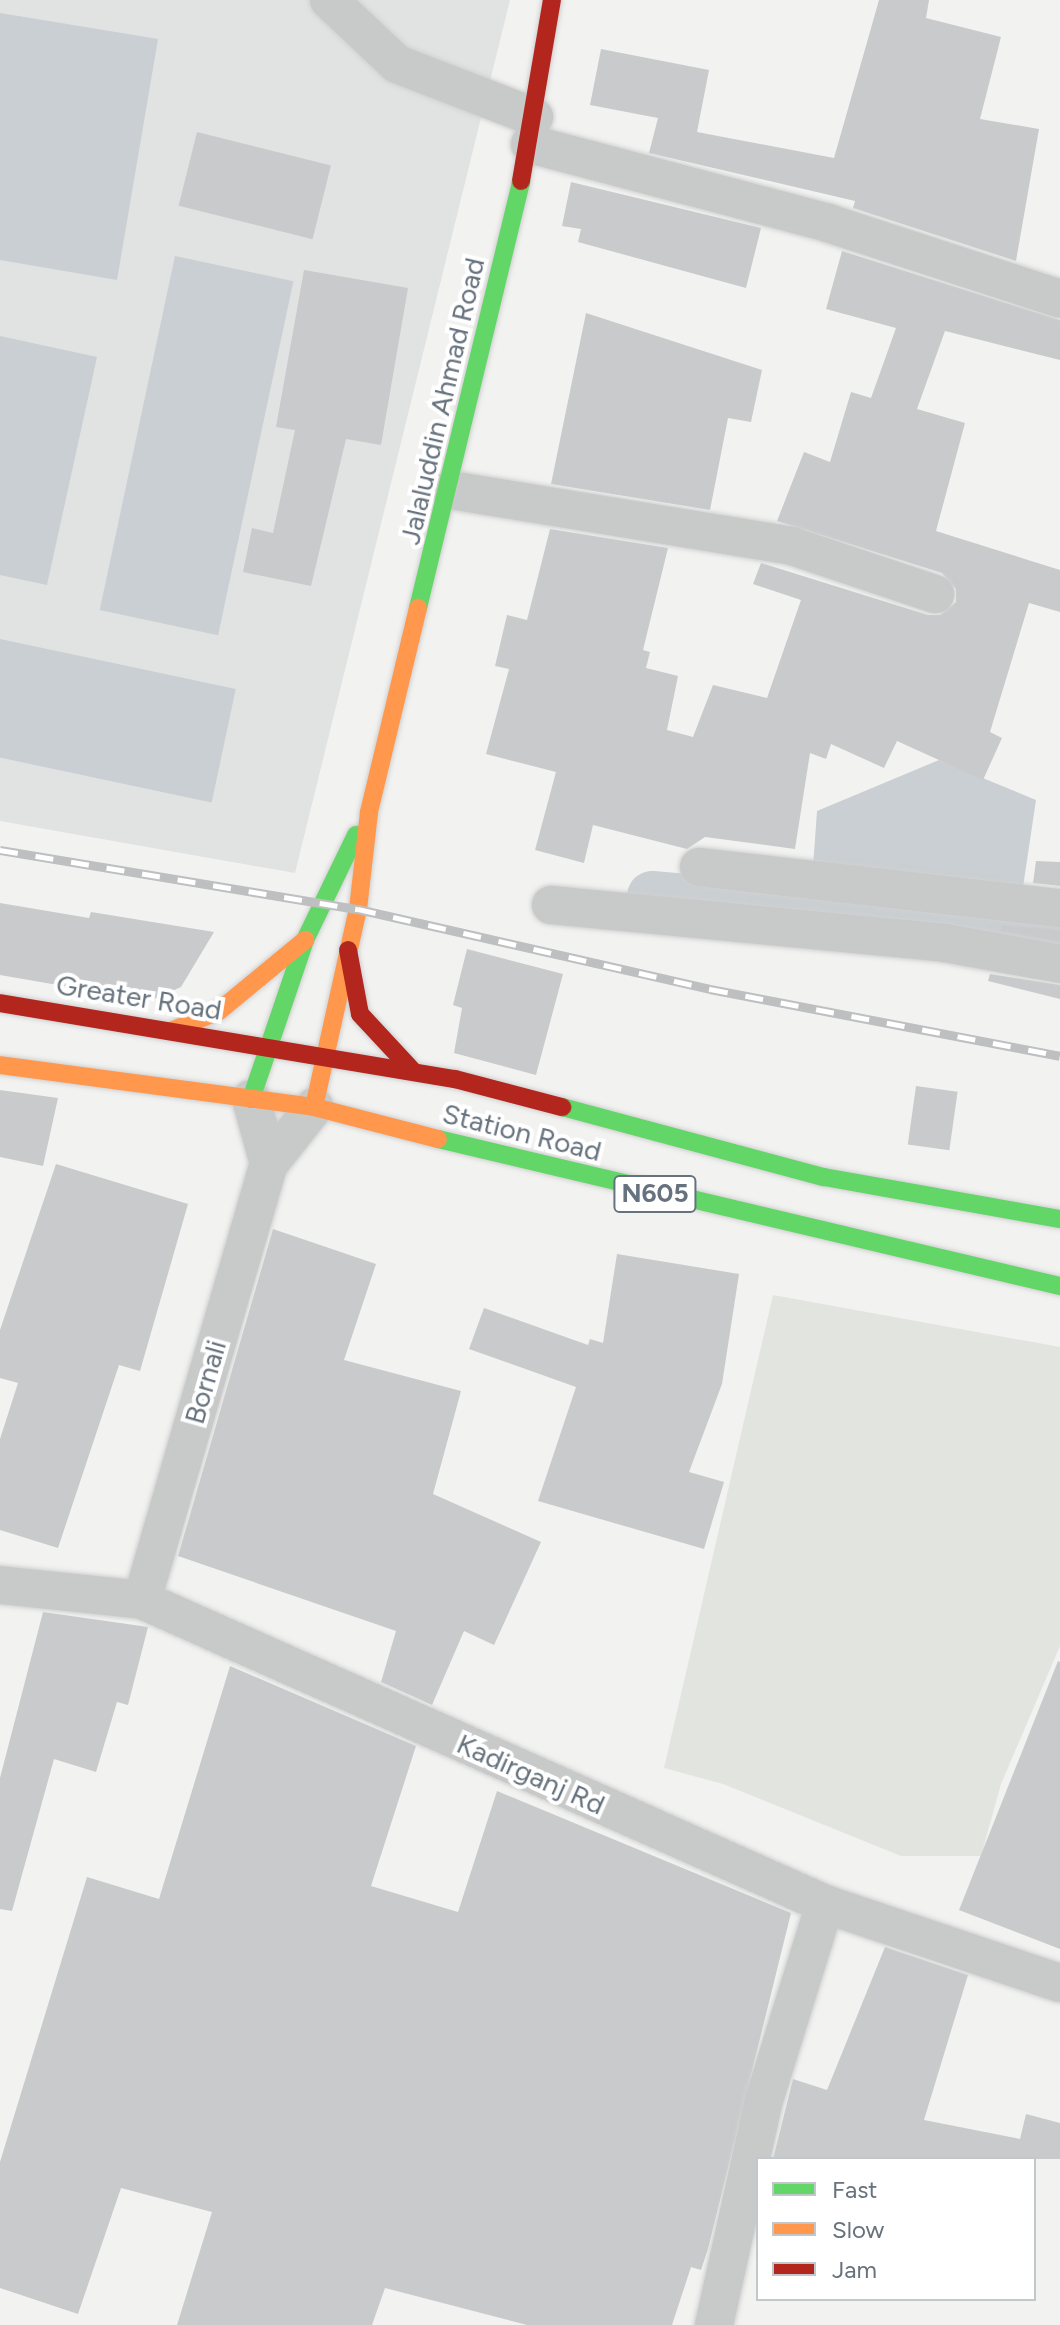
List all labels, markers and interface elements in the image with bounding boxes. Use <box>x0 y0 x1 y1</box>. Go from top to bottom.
street label: Jalaluddin Ahmad Road <box>393 254 491 548</box>
street label: Greater Road <box>54 967 224 1027</box>
street label: Station Road <box>439 1096 605 1168</box>
road number: N605 <box>613 1172 697 1216</box>
street label: Bornali <box>177 1336 233 1428</box>
street label: Kadirganj Rd <box>452 1726 610 1822</box>
legend <box>756 2157 1036 2301</box>
text: Fast <box>832 2175 877 2204</box>
text: Slow <box>832 2215 884 2244</box>
text: Jam <box>832 2255 877 2284</box>

